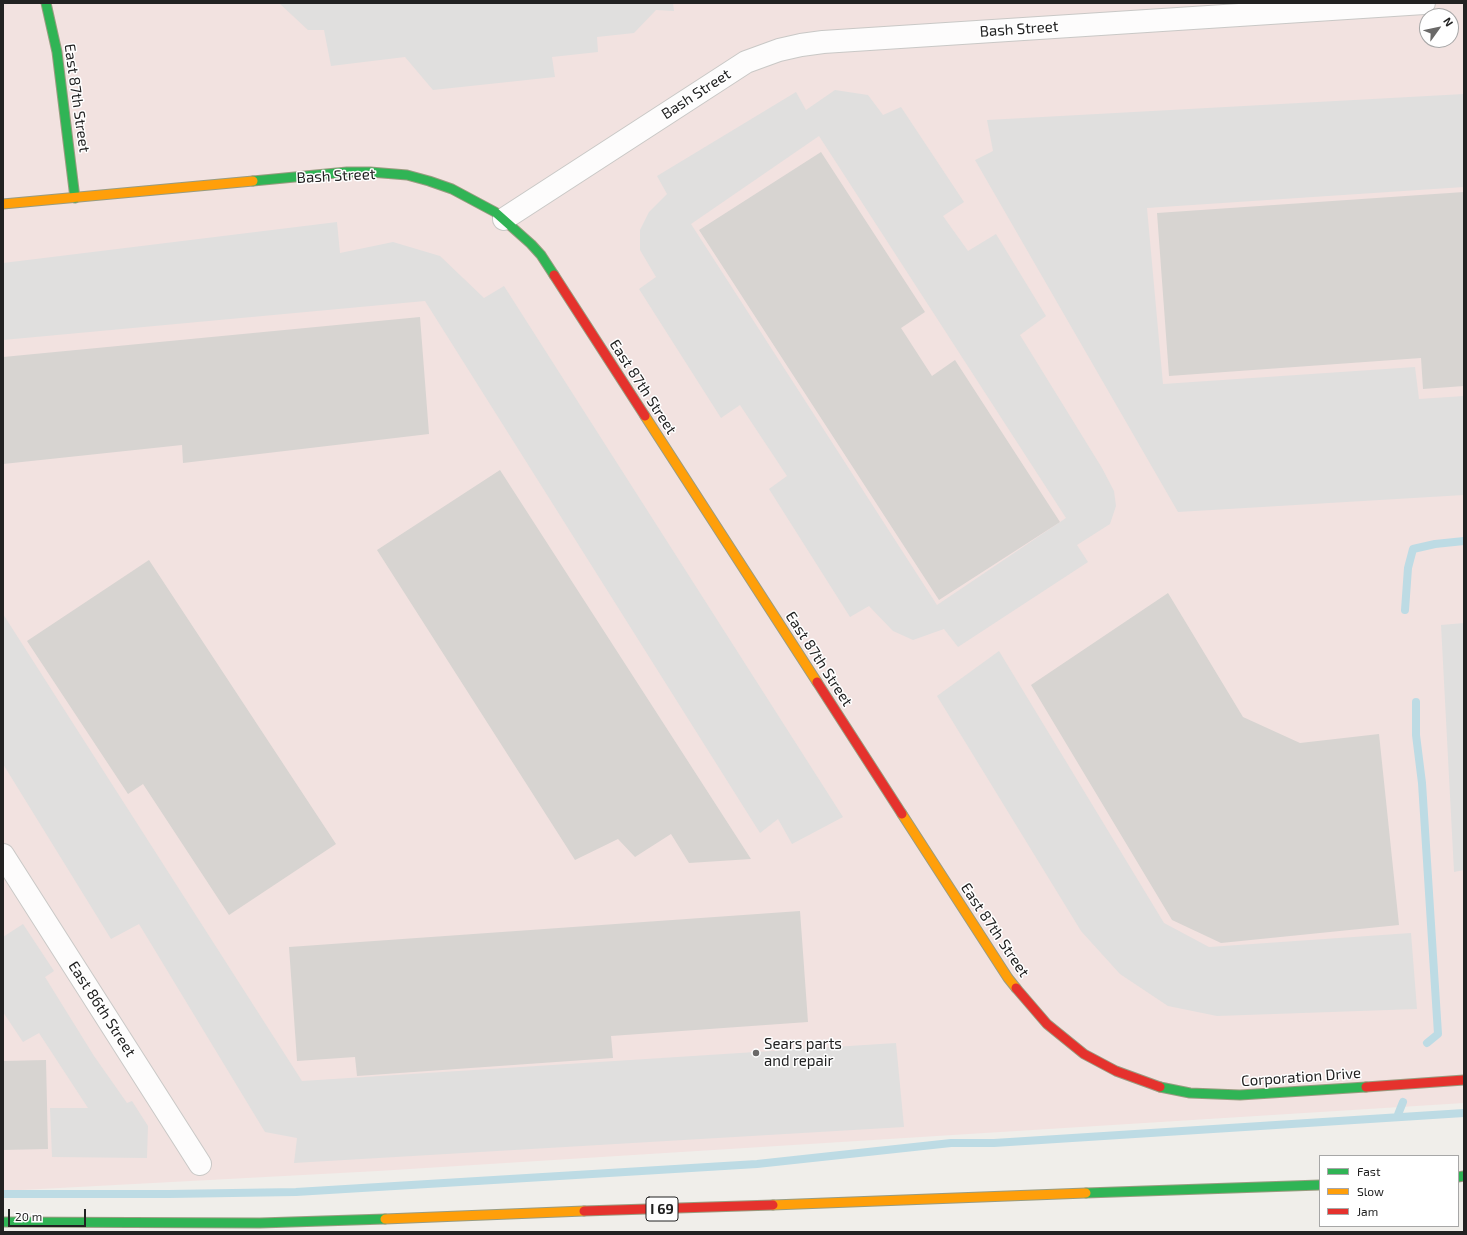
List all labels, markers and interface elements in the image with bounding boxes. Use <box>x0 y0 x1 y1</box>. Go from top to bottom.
north arrow <box>1419 8 1459 48</box>
text: N <box>1441 15 1456 29</box>
street label: Bash Street <box>979 17 1059 41</box>
street label: East 87th Street <box>60 43 94 153</box>
street label: Bash Street <box>658 65 734 123</box>
street label: Bash Street <box>296 165 376 187</box>
street label: East 87th Street <box>606 336 680 438</box>
street label: East 87th Street <box>782 608 856 710</box>
street label: East 87th Street <box>957 880 1033 980</box>
street label: East 86th Street <box>64 958 140 1060</box>
place label: Sears parts and repair <box>764 1035 842 1070</box>
marker: Sears parts and repair <box>751 1048 761 1058</box>
street label: Corporation Drive <box>1240 1064 1362 1090</box>
legend <box>1319 1155 1459 1227</box>
text: Fast <box>1357 1164 1380 1178</box>
text: Slow <box>1357 1184 1384 1198</box>
road number: I 69 <box>646 1197 678 1221</box>
scale bar <box>10 1201 88 1227</box>
text: Jam <box>1357 1204 1378 1218</box>
text: 20 m <box>15 1209 42 1223</box>

